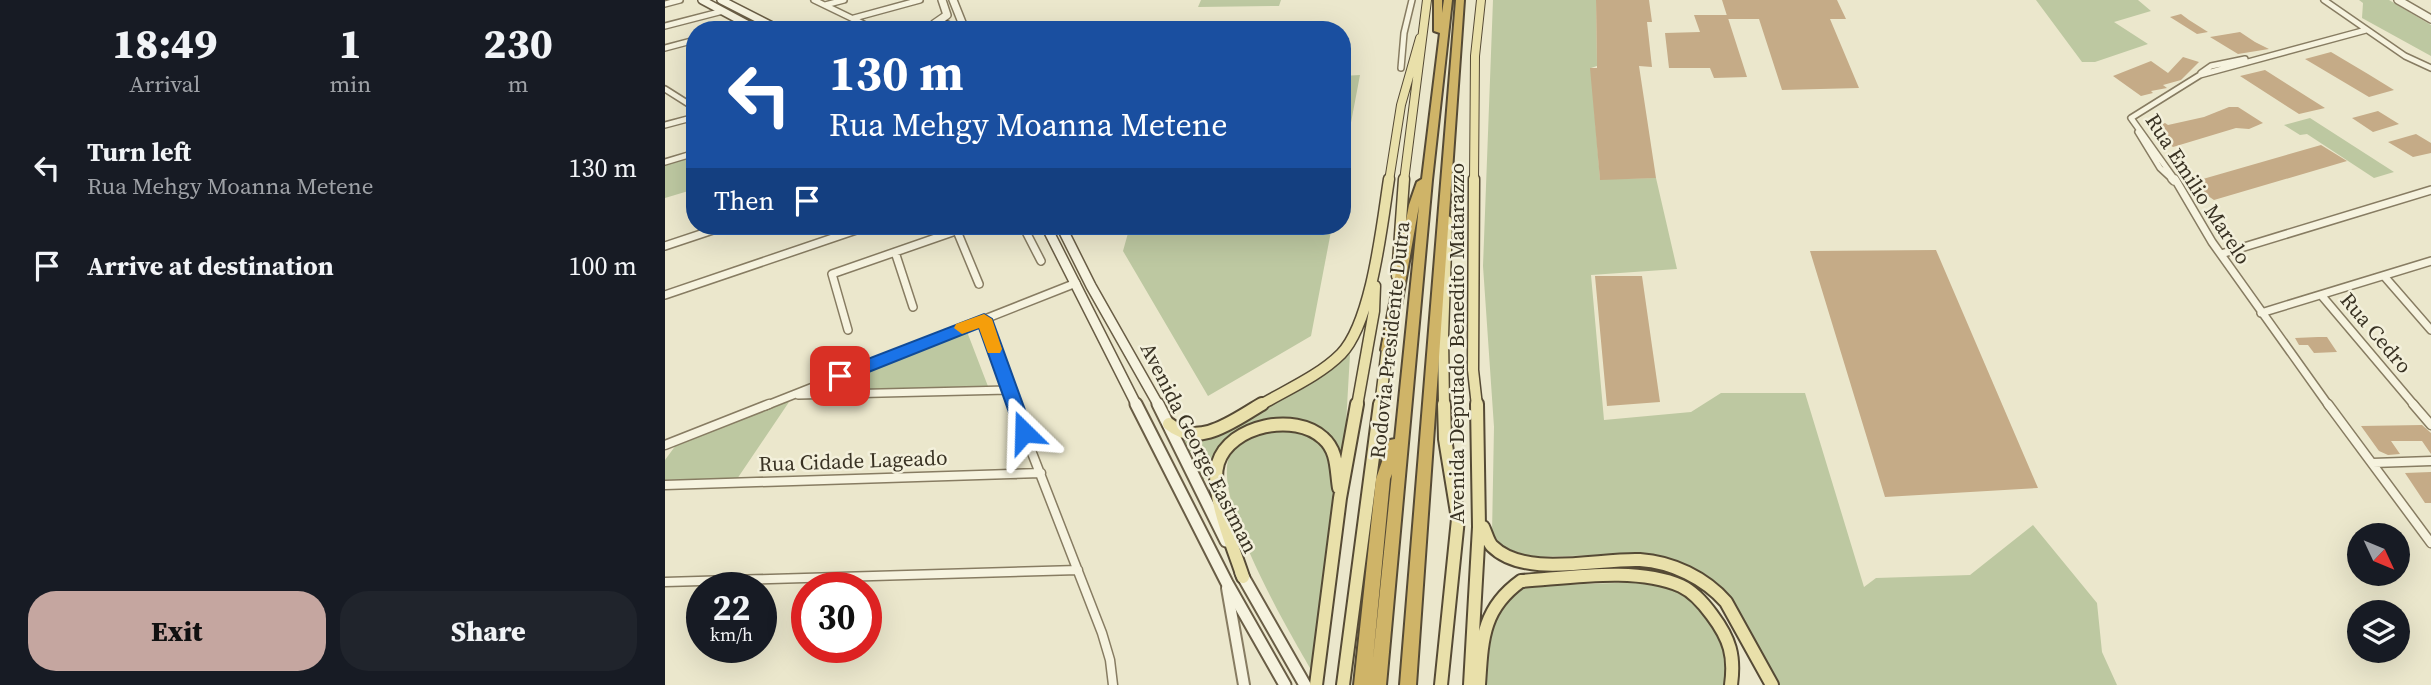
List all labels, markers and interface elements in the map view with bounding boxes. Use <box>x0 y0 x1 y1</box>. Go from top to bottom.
text: 18:49 <box>112 14 217 72</box>
text: 1 <box>339 14 362 72</box>
text: 230 <box>483 14 553 72</box>
text: 130 m <box>829 39 964 106</box>
icon: left <box>714 49 805 140</box>
text: Arrival <box>129 68 200 100</box>
text: min <box>330 68 371 100</box>
text: m <box>508 68 528 100</box>
text: Rua Mehgy Moanna Metene <box>829 103 1228 147</box>
street label: Rua Emilio Marelo <box>2139 108 2258 270</box>
text: Turn left <box>87 134 191 170</box>
icon: left <box>28 149 66 187</box>
text: 130 m <box>569 150 637 186</box>
street label: Avenida Deputado Benedito Matarazzo <box>1442 163 1471 523</box>
text: Rua Mehgy Moanna Metene <box>87 170 373 202</box>
icon: arrive <box>788 182 826 220</box>
text: Then <box>714 183 774 219</box>
street label: Rodovia Presidente Dutra <box>1363 219 1416 460</box>
icon: arrive <box>28 247 66 285</box>
text: Arrive at destination <box>87 248 334 284</box>
text: 100 m <box>569 248 637 284</box>
street label: Rua Cedro <box>2334 286 2419 379</box>
street label: Avenida George Eastman <box>1134 337 1265 558</box>
pin <box>810 346 870 406</box>
icon: arrive <box>821 357 859 395</box>
position arrow <box>987 395 1061 469</box>
street label: Rua Cidade Lageado <box>758 443 948 478</box>
north arrow <box>2347 523 2410 586</box>
map controls <box>2347 523 2410 663</box>
speed limit sign: 30 <box>791 572 882 663</box>
text: 22 <box>713 584 750 632</box>
button: Exit <box>28 591 326 671</box>
button: Share <box>340 591 637 671</box>
button: layers <box>2347 600 2410 663</box>
text: km/h <box>710 622 753 647</box>

